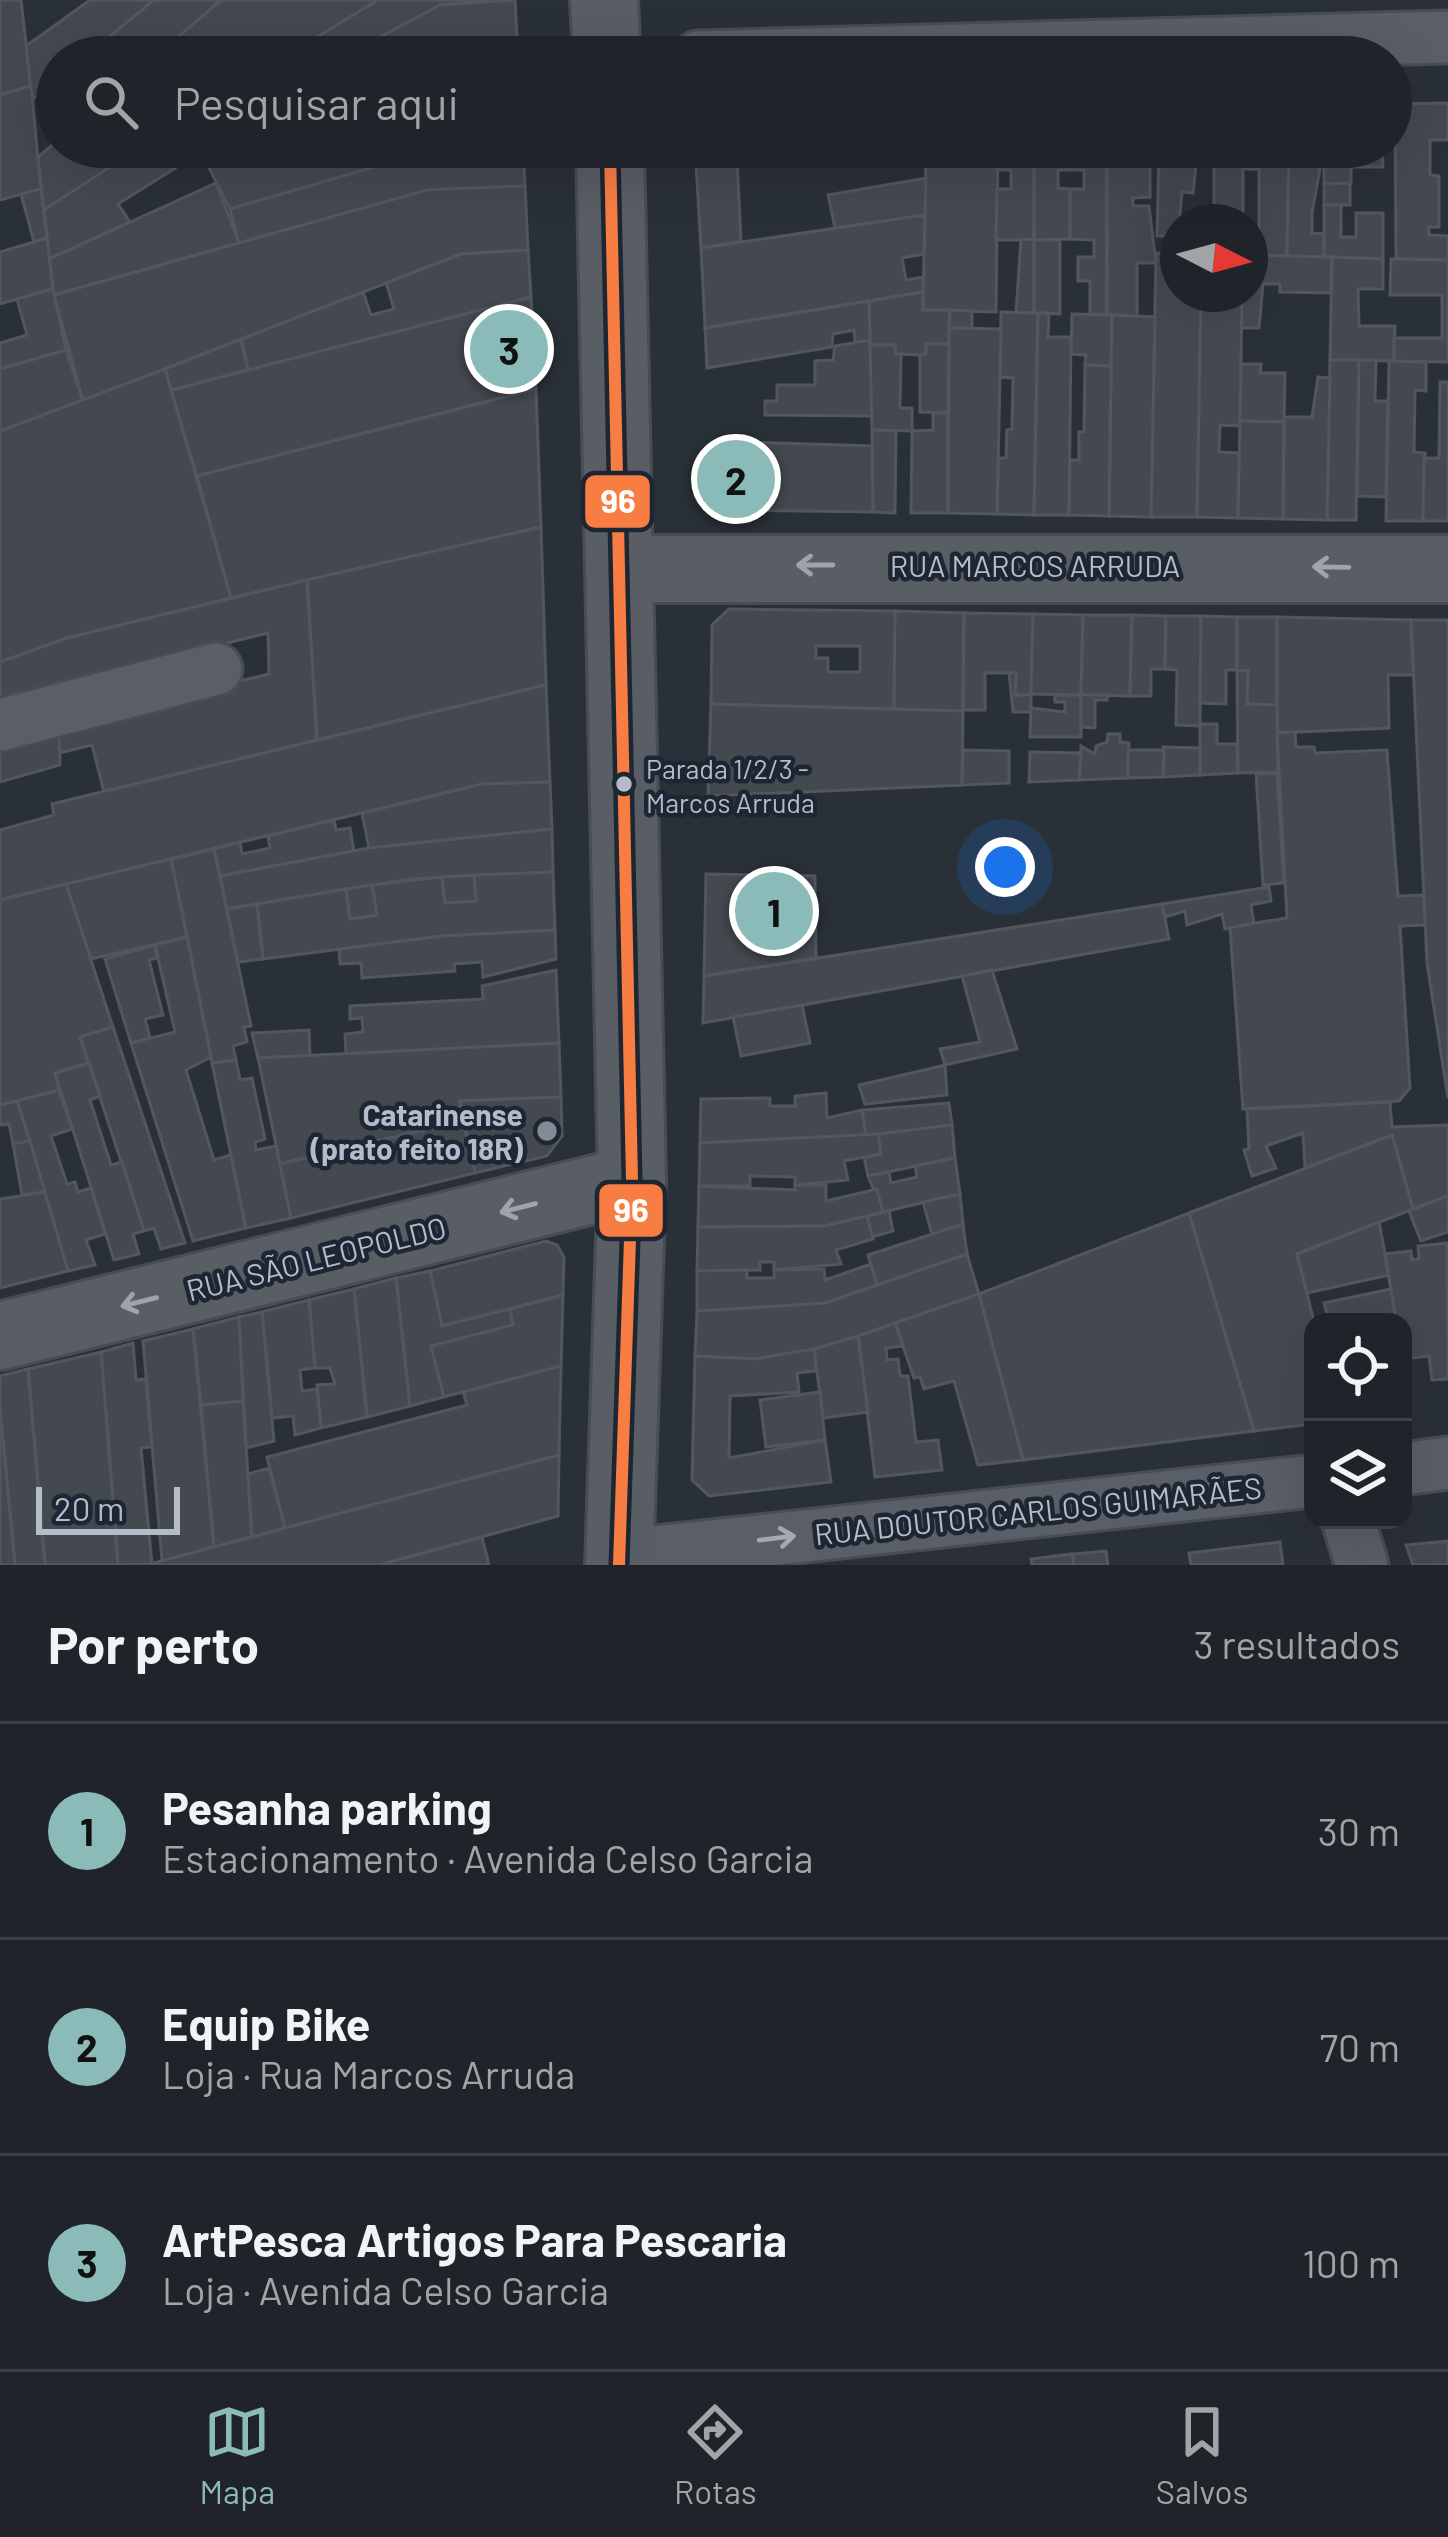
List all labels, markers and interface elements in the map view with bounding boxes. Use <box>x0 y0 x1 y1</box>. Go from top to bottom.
search box <box>36 36 1412 168</box>
icon: search <box>78 69 144 135</box>
text: Pesquisar aqui <box>174 75 459 129</box>
north arrow <box>1160 204 1268 312</box>
pin: 3 <box>470 304 548 394</box>
pin: 2 <box>697 434 775 524</box>
line badge: 96 <box>583 473 652 530</box>
text: 96 <box>600 480 636 520</box>
street label: RUA MARCOS ARRUDA <box>890 547 1180 583</box>
one-way arrow <box>796 554 835 576</box>
one-way arrow <box>1312 556 1351 578</box>
place label: Parada 1/2/3 - Marcos Arruda <box>646 752 815 818</box>
marker: Parada 1/2/3 - Marcos Arruda <box>613 773 635 795</box>
your location <box>975 837 1035 897</box>
pin: 1 <box>735 866 813 956</box>
place label: Catarinense (prato feito 18R) <box>310 1096 524 1166</box>
marker: Catarinense (prato feito 18R) <box>534 1118 560 1144</box>
line badge: 96 <box>597 1182 665 1239</box>
text: 96 <box>613 1189 649 1229</box>
one-way arrow <box>500 1198 538 1220</box>
street label: RUA SÃO LEOPOLDO <box>182 1208 450 1308</box>
one-way arrow <box>121 1292 159 1314</box>
map controls <box>1304 1313 1412 1529</box>
button: locate <box>1304 1313 1412 1421</box>
button: layers <box>1304 1421 1412 1529</box>
street label: RUA DOUTOR CARLOS GUIMARÃES <box>813 1469 1263 1551</box>
scale bar <box>36 1481 180 1534</box>
text: 20 m <box>54 1488 124 1528</box>
one-way arrow <box>757 1526 796 1548</box>
text: Por perto <box>48 1613 259 1674</box>
text: 3 resultados <box>1194 1620 1400 1667</box>
text: Pesanha parking <box>162 1780 492 1834</box>
text: 1 <box>80 1807 94 1854</box>
text: 30 m <box>1318 1807 1400 1854</box>
text: Estacionamento · Avenida Celso Garcia <box>162 1834 813 1881</box>
text: Equip Bike <box>162 1996 370 2050</box>
text: 2 <box>76 2023 98 2070</box>
text: 70 m <box>1319 2023 1400 2070</box>
text: Loja · Rua Marcos Arruda <box>162 2050 575 2097</box>
text: ArtPesca Artigos Para Pescaria <box>162 2212 787 2266</box>
text: 3 <box>76 2239 98 2286</box>
text: 100 m <box>1302 2239 1400 2286</box>
text: Loja · Avenida Celso Garcia <box>162 2266 609 2313</box>
tab: Mapa <box>200 2399 275 2511</box>
tab: Rotas <box>674 2399 757 2511</box>
tab: Salvos <box>1156 2399 1248 2511</box>

